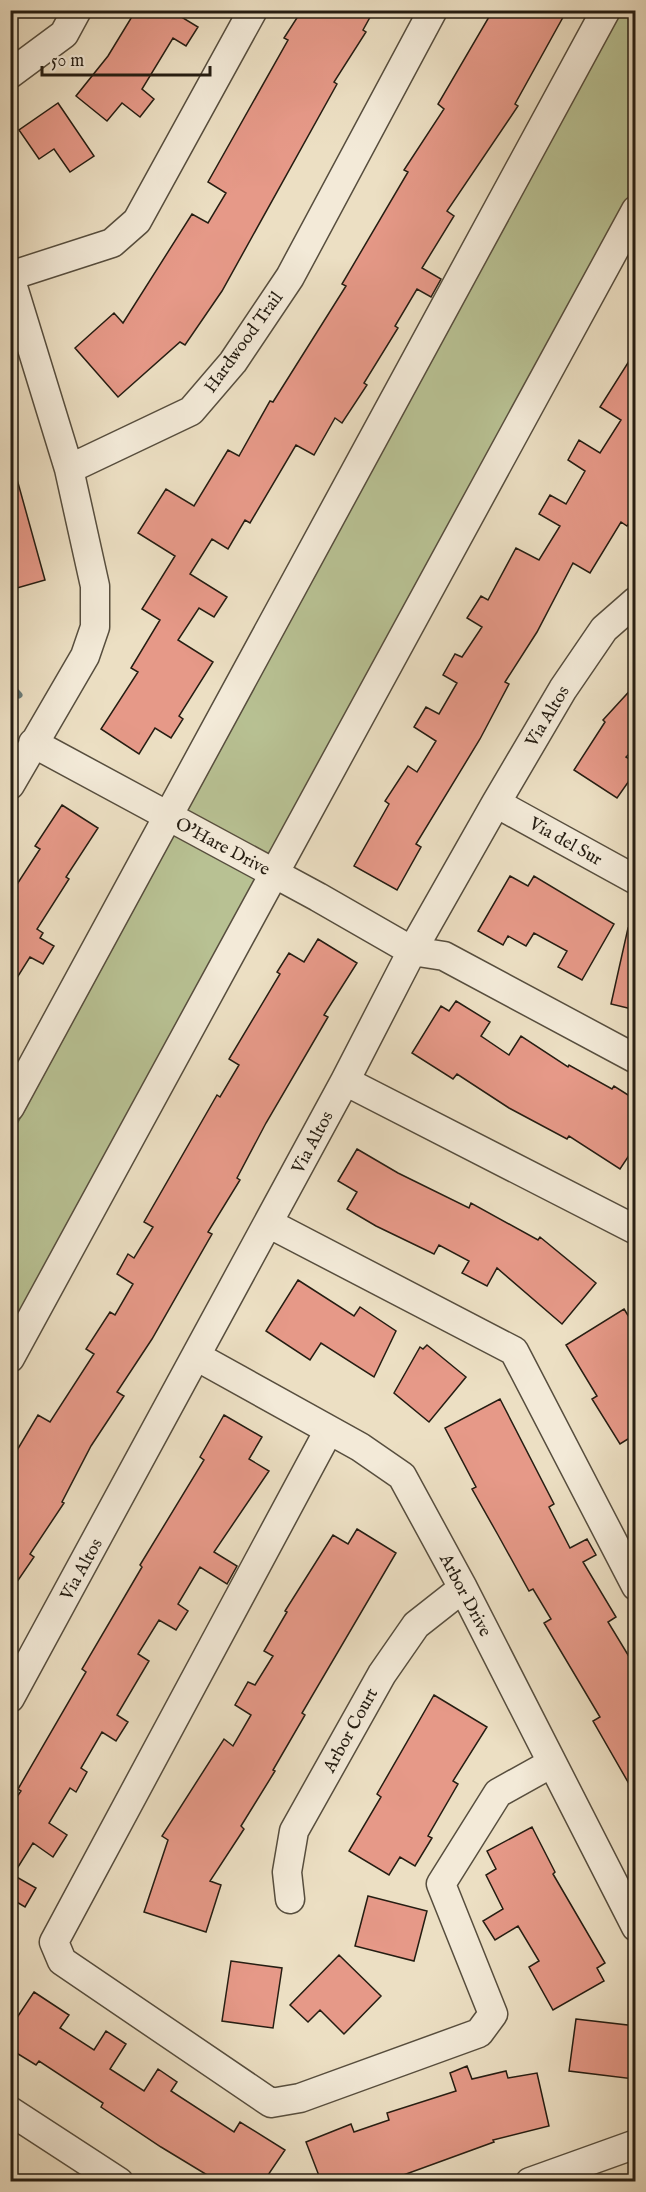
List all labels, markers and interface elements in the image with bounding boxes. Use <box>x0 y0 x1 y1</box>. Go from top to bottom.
scale bar <box>42 39 210 77</box>
text: 50 m <box>51 50 84 73</box>
street label: Hardwood Trail <box>200 288 289 398</box>
street label: Via Altos <box>521 682 576 753</box>
street label: Via del Sur <box>524 812 606 872</box>
street label: O'Hare Drive <box>171 813 274 882</box>
street label: Via Altos <box>287 1107 339 1179</box>
street label: Via Altos <box>55 1535 109 1606</box>
street label: Arbor Drive <box>433 1549 496 1641</box>
street label: Arbor Court <box>318 1684 384 1778</box>

